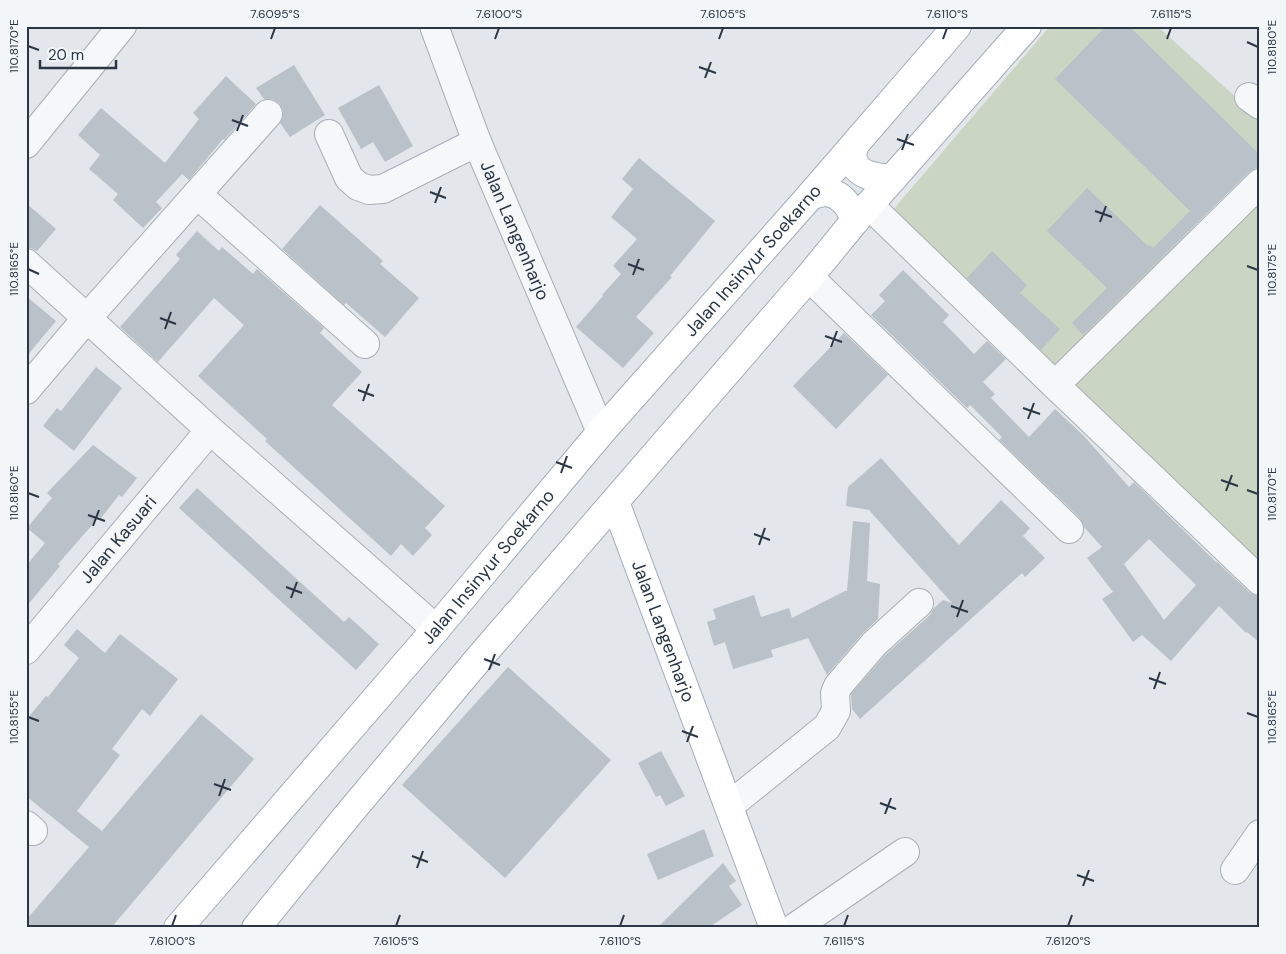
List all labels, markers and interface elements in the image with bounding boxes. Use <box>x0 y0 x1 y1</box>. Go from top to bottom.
text: 7.6095°S <box>250 6 300 22</box>
text: 7.6100°S <box>476 6 522 22</box>
text: 7.6105°S <box>700 6 746 22</box>
text: 7.6110°S <box>926 6 968 22</box>
text: 7.6115°S <box>1150 6 1192 22</box>
text: 110.8170°E <box>6 19 22 73</box>
text: 110.8180°E <box>1264 19 1280 74</box>
scale bar <box>40 38 116 70</box>
text: 20 m <box>48 45 84 65</box>
street label: Jalan Langenharjo <box>474 157 555 304</box>
street label: Jalan Insinyur Soekarno <box>679 179 827 342</box>
text: 110.8165°E <box>6 242 22 296</box>
text: 110.8175°E <box>1264 243 1280 296</box>
text: 110.8160°E <box>6 465 22 521</box>
text: 110.8170°E <box>1264 467 1280 521</box>
street label: Jalan Insinyur Soekarno <box>416 484 560 649</box>
street label: Jalan Kasuari <box>75 490 162 589</box>
street label: Jalan Langenharjo <box>626 557 701 706</box>
text: 110.8155°E <box>6 690 22 744</box>
text: 110.8165°E <box>1264 690 1280 744</box>
text: 7.6100°S <box>149 933 195 949</box>
text: 7.6105°S <box>373 933 419 949</box>
text: 7.6110°S <box>599 933 641 949</box>
text: 7.6115°S <box>823 933 865 949</box>
text: 7.6120°S <box>1045 933 1091 949</box>

